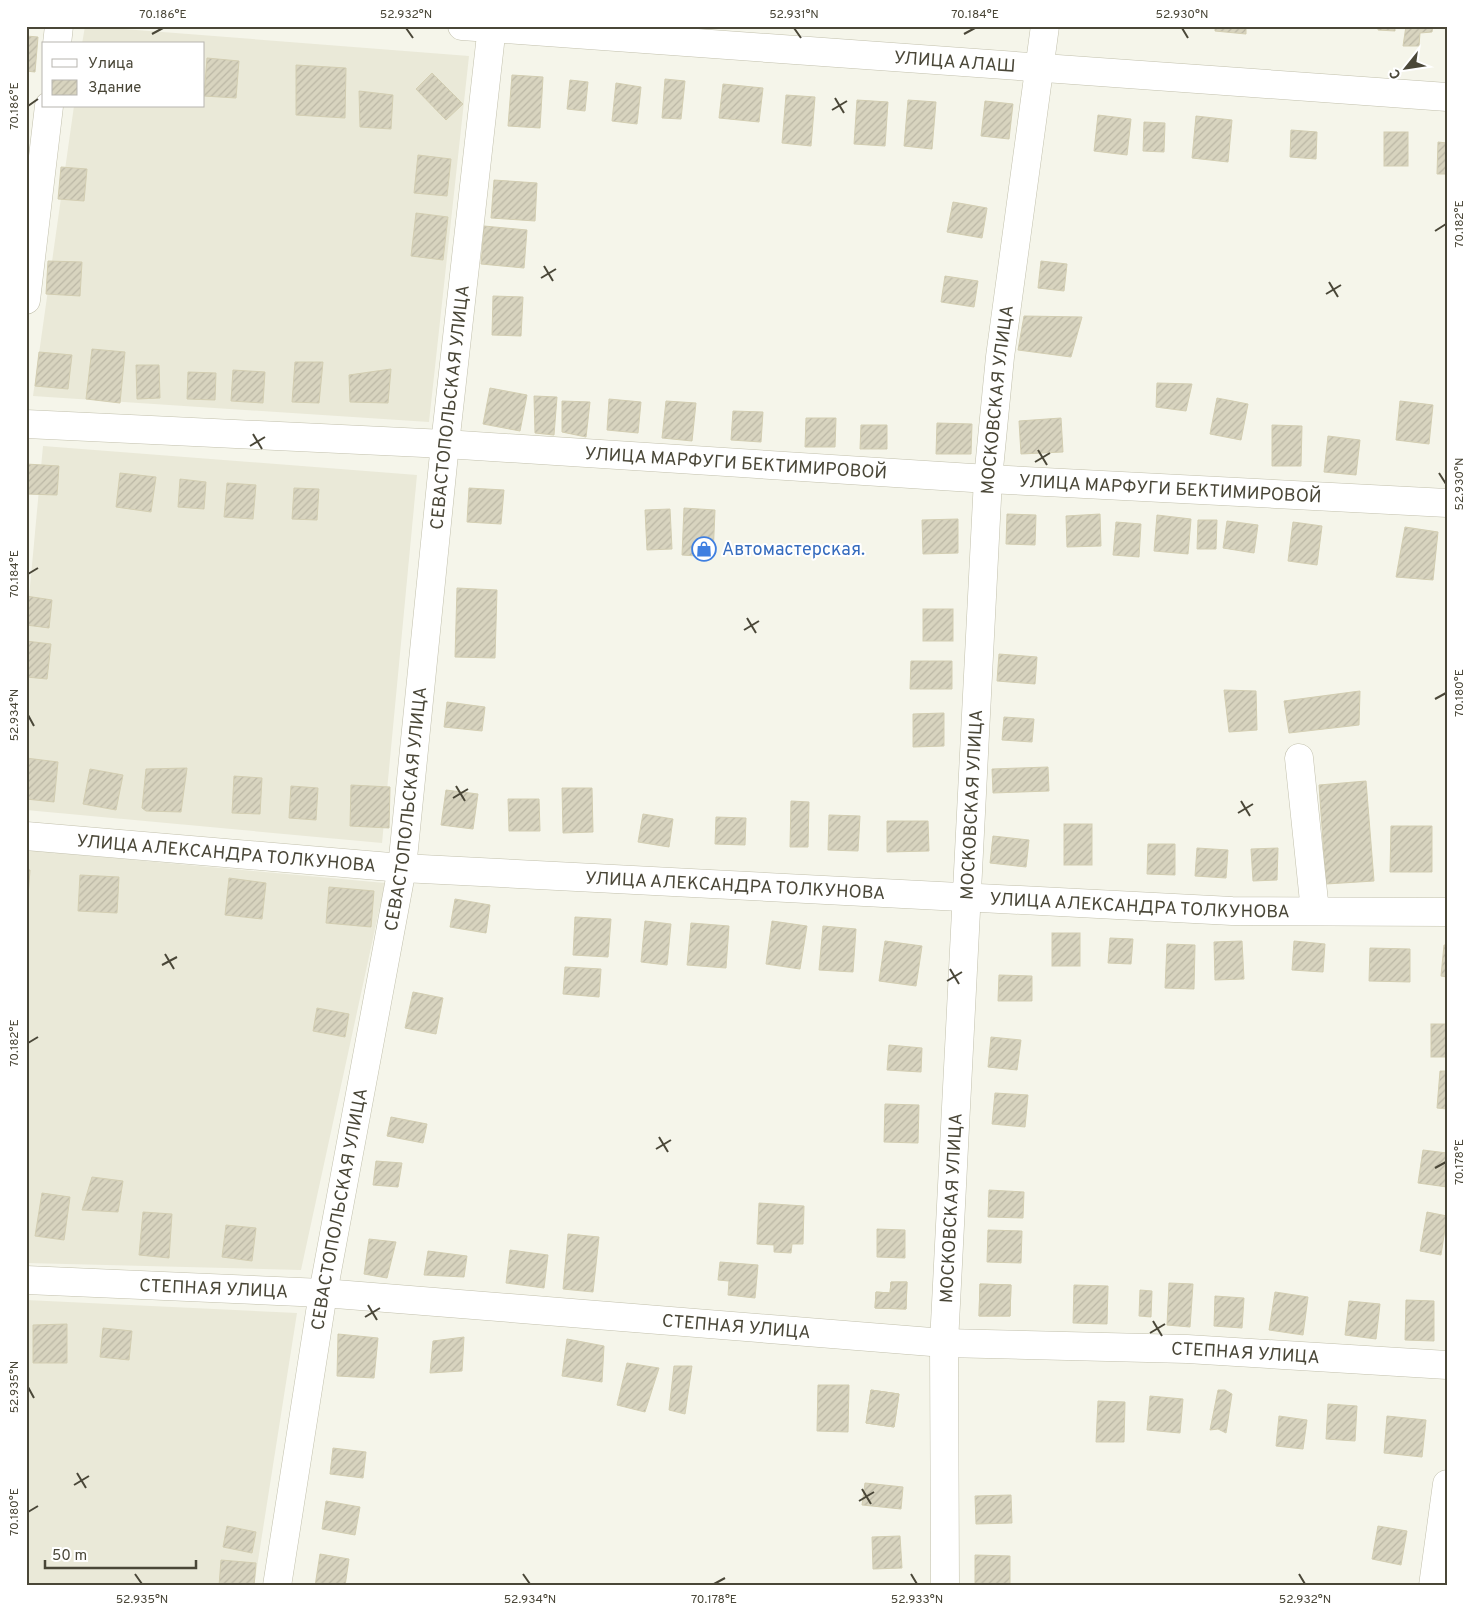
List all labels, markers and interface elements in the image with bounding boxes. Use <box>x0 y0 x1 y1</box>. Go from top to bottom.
text: 70.186°E <box>139 7 187 23</box>
text: 52.932°N <box>380 7 432 23</box>
text: 52.931°N <box>769 7 819 23</box>
text: 70.184°E <box>951 7 999 23</box>
text: 52.930°N <box>1156 7 1208 23</box>
legend <box>42 42 205 108</box>
north arrow <box>1380 42 1430 92</box>
street label: УЛИЦА АЛАШ <box>893 47 1016 79</box>
text: Улица <box>88 55 133 74</box>
text: С <box>1386 66 1406 82</box>
text: Здание <box>88 79 141 98</box>
text: 70.186°E <box>7 82 23 130</box>
text: 70.182°E <box>1452 200 1468 248</box>
street label: СЕВАСТОПОЛЬСКАЯ УЛИЦА <box>426 284 476 531</box>
street label: МОСКОВСКАЯ УЛИЦА <box>977 304 1020 495</box>
street label: УЛИЦА МАРФУГИ БЕКТИМИРОВОЙ <box>584 443 888 485</box>
text: 52.930°N <box>1452 458 1468 510</box>
street label: УЛИЦА МАРФУГИ БЕКТИМИРОВОЙ <box>1018 471 1322 509</box>
shop icon: Автомастерская. <box>691 536 717 562</box>
place label: Автомастерская. <box>722 539 865 562</box>
text: 70.184°E <box>7 550 23 598</box>
text: 70.180°E <box>1452 669 1468 717</box>
street label: СЕВАСТОПОЛЬСКАЯ УЛИЦА <box>380 686 433 933</box>
text: 52.934°N <box>7 689 23 741</box>
street label: МОСКОВСКАЯ УЛИЦА <box>957 709 989 900</box>
street label: УЛИЦА АЛЕКСАНДРА ТОЛКУНОВА <box>75 830 377 879</box>
street label: УЛИЦА АЛЕКСАНДРА ТОЛКУНОВА <box>585 868 886 906</box>
street label: УЛИЦА АЛЕКСАНДРА ТОЛКУНОВА <box>989 888 1290 924</box>
text: 70.182°E <box>7 1019 23 1067</box>
street label: СЕВАСТОПОЛЬСКАЯ УЛИЦА <box>307 1086 374 1332</box>
street label: МОСКОВСКАЯ УЛИЦА <box>936 1113 969 1304</box>
text: 70.178°E <box>1452 1139 1468 1185</box>
street label: СТЕПНАЯ УЛИЦА <box>139 1275 289 1304</box>
street label: СТЕПНАЯ УЛИЦА <box>661 1310 811 1345</box>
street label: СТЕПНАЯ УЛИЦА <box>1171 1339 1321 1370</box>
text: 52.935°N <box>7 1361 23 1413</box>
text: 70.180°E <box>7 1488 23 1536</box>
scale bar <box>45 1537 196 1569</box>
text: 50 m <box>52 1547 87 1566</box>
text: 52.935°N <box>116 1592 168 1608</box>
text: 52.934°N <box>504 1592 556 1608</box>
text: 70.178°E <box>691 1592 737 1608</box>
text: 52.933°N <box>891 1592 943 1608</box>
text: 52.932°N <box>1279 1592 1331 1608</box>

